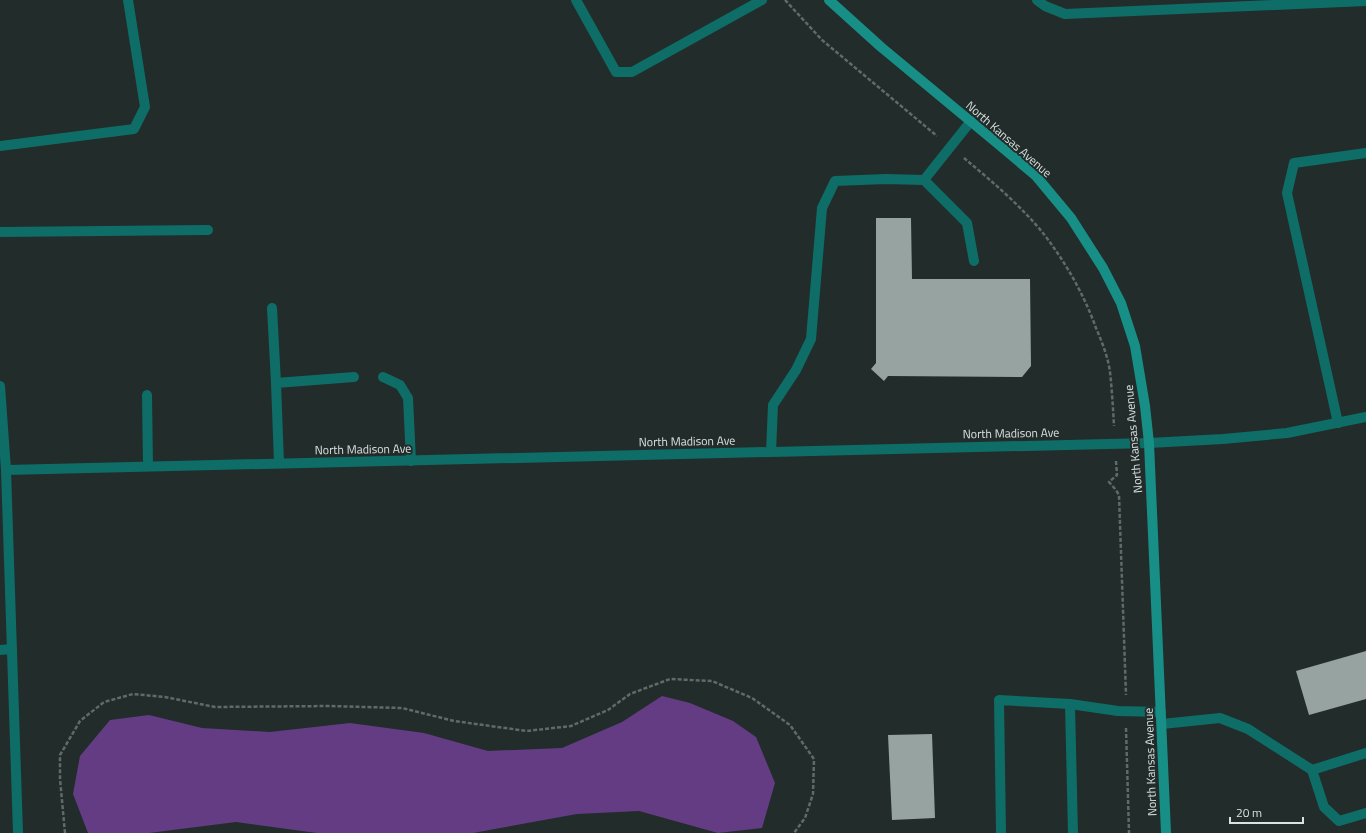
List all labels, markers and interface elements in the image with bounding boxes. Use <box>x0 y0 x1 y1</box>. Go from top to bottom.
street label: North Kansas Avenue <box>962 96 1056 182</box>
street label: North Kansas Avenue <box>1119 384 1147 494</box>
street label: North Madison Ave <box>963 423 1059 443</box>
street label: North Madison Ave <box>639 431 735 451</box>
street label: North Madison Ave <box>315 439 411 459</box>
street label: North Kansas Avenue <box>1139 707 1161 817</box>
scale bar <box>1230 799 1303 825</box>
text: 20 m <box>1236 803 1262 822</box>

